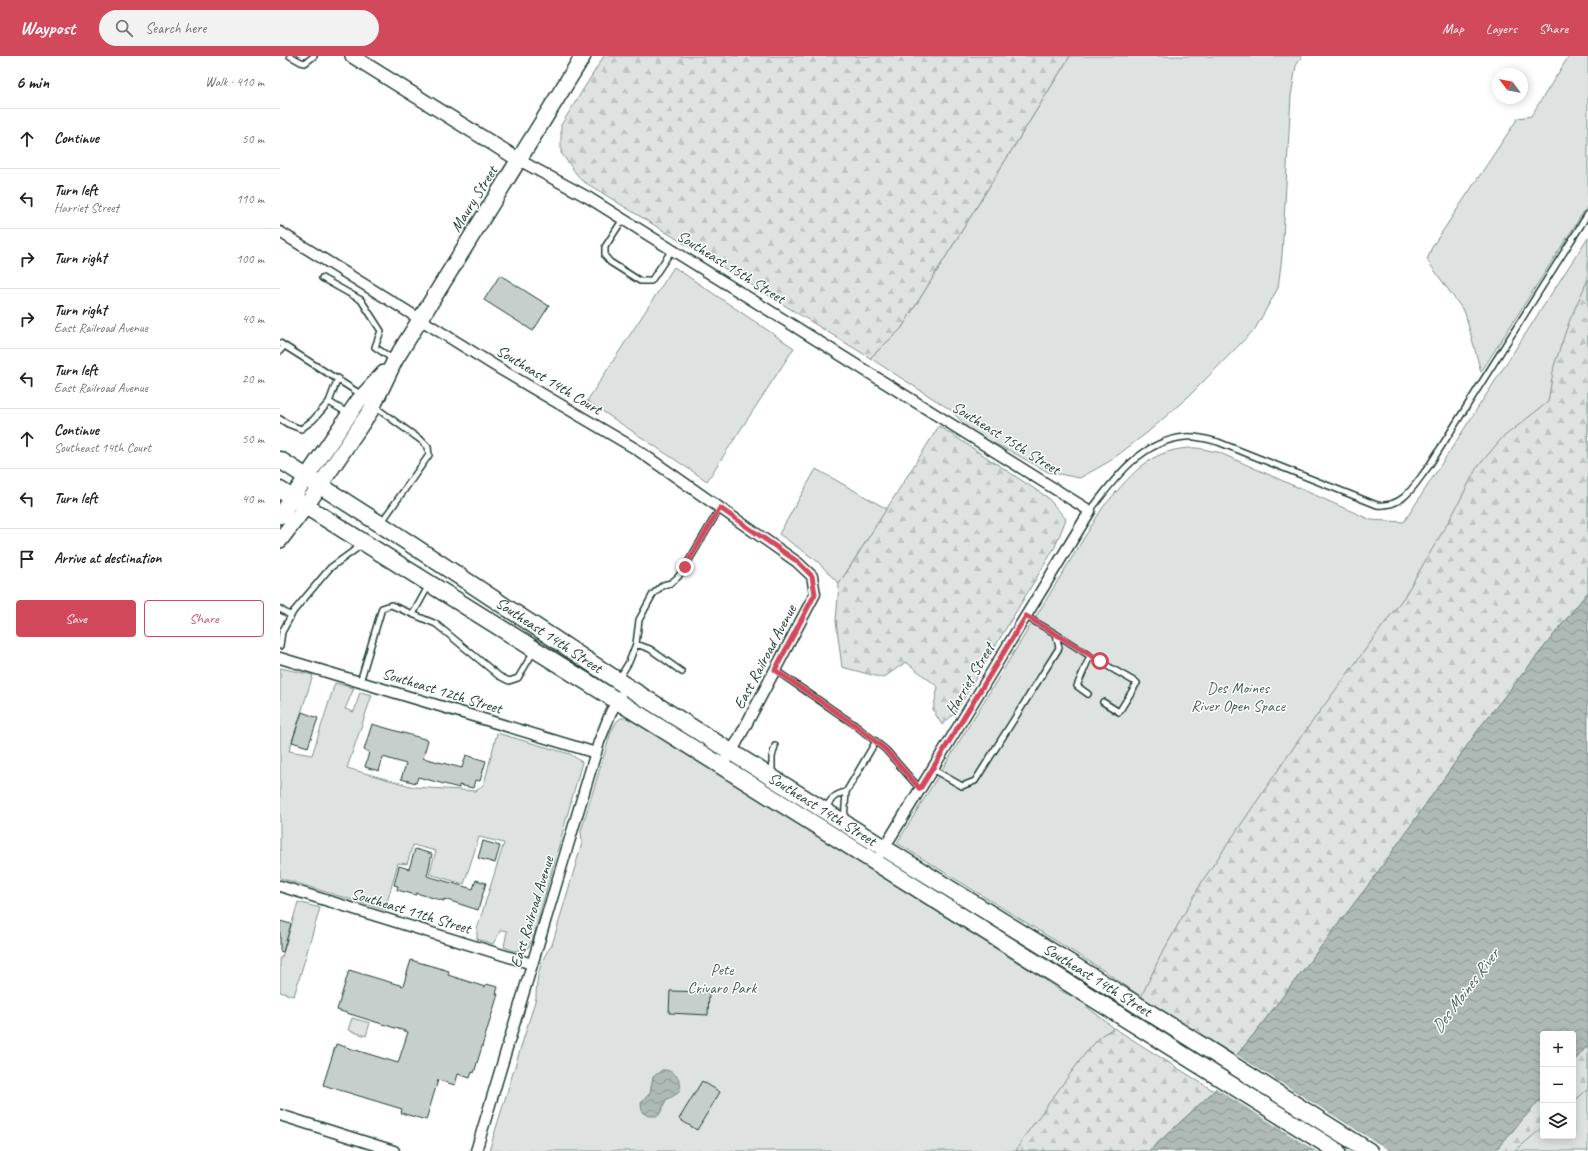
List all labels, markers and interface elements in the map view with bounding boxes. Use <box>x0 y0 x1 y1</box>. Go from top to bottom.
search box <box>99 10 379 46</box>
text: Waypost <box>20 16 75 40</box>
icon: search <box>113 17 135 39</box>
text: Search here <box>145 19 206 38</box>
text: Map <box>1442 20 1464 37</box>
text: Layers <box>1486 20 1517 37</box>
text: Share <box>1539 20 1568 37</box>
north arrow <box>1492 68 1528 104</box>
text: 6 min <box>16 72 49 93</box>
text: Walk · 410 m <box>205 74 264 90</box>
icon: ahead <box>16 128 38 150</box>
text: Continue <box>54 129 99 148</box>
text: 50 m <box>242 131 264 147</box>
street label: Maury Street <box>446 161 503 236</box>
text: Turn left <box>54 181 97 200</box>
icon: left <box>16 188 38 210</box>
text: 110 m <box>236 191 264 207</box>
text: Harriet Street <box>54 200 119 216</box>
street label: Southeast 15th Street <box>673 226 790 309</box>
icon: right <box>16 248 38 270</box>
text: Turn right <box>54 249 107 268</box>
text: 100 m <box>236 251 264 267</box>
text: Turn right <box>54 301 107 320</box>
icon: right <box>16 308 38 330</box>
text: 40 m <box>242 311 264 327</box>
text: East Railroad Avenue <box>54 320 148 336</box>
street label: Southeast 14th Court <box>493 341 607 420</box>
text: Turn left <box>54 361 97 380</box>
icon: left <box>16 368 38 390</box>
text: 20 m <box>242 371 264 387</box>
text: East Railroad Avenue <box>54 380 148 396</box>
street label: Southeast 15th Street <box>948 397 1065 480</box>
text: Continue <box>54 421 99 440</box>
icon: ahead <box>16 428 38 450</box>
text: 50 m <box>242 431 264 447</box>
text: Southeast 14th Court <box>54 440 151 456</box>
icon: left <box>16 488 38 510</box>
text: Turn left <box>54 489 97 508</box>
text: 40 m <box>242 491 264 507</box>
icon: arrive <box>16 548 38 570</box>
text: Arrive at destination <box>54 549 161 568</box>
route end <box>676 558 694 576</box>
street label: Southeast 14th Street <box>492 593 608 679</box>
button: Save <box>16 600 136 637</box>
button: Share <box>144 600 264 637</box>
street label: East Railroad Avenue <box>729 600 802 713</box>
street label: Harriet Street <box>941 637 1000 718</box>
route start <box>1091 652 1109 670</box>
street label: Southeast 12th Street <box>380 663 506 719</box>
park label: Des Moines River Open Space <box>1191 678 1287 716</box>
street label: Southeast 14th Street <box>764 768 882 852</box>
street label: East Railroad Avenue <box>506 852 559 970</box>
street label: Southeast 11th Street <box>349 883 475 939</box>
street label: Southeast 14th Street <box>1040 939 1157 1022</box>
water label: Des Moines River <box>1427 943 1505 1037</box>
park label: Pete Crivaro Park <box>688 960 758 998</box>
map controls <box>1540 1031 1576 1139</box>
button: + <box>1540 1031 1576 1067</box>
button: − <box>1540 1067 1576 1103</box>
button: layers <box>1540 1103 1576 1139</box>

